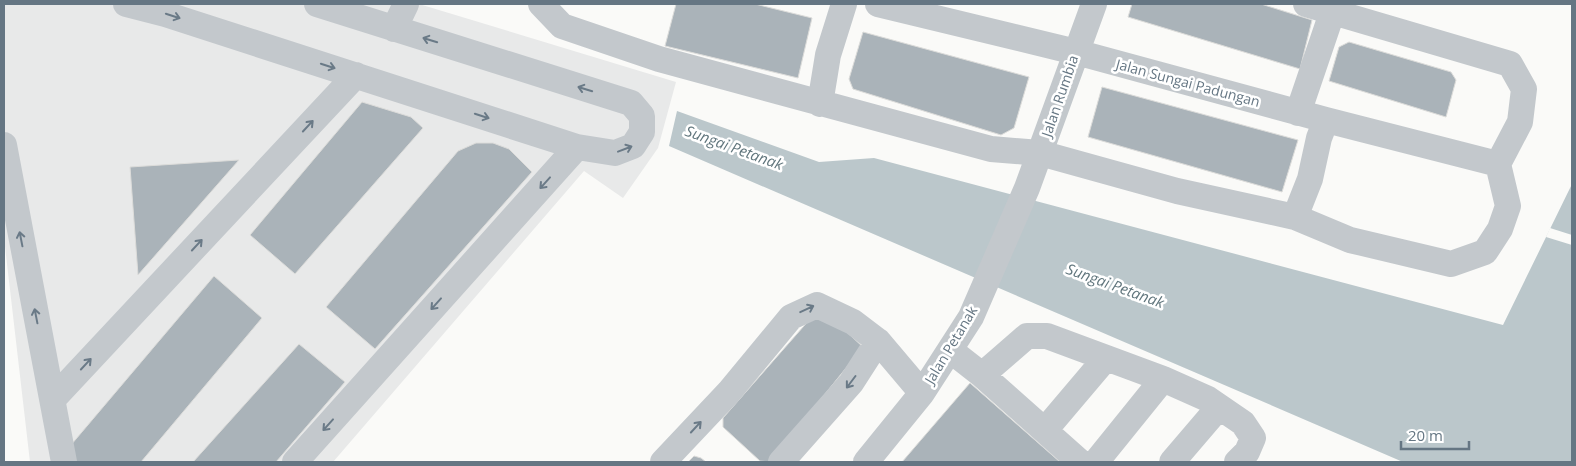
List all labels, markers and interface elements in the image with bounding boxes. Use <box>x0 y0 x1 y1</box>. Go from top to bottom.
one-way arrow <box>164 12 180 22</box>
one-way arrow <box>422 35 438 45</box>
street label: Jalan Rumbia <box>1036 52 1082 141</box>
street label: Jalan Sungai Padungan <box>1112 54 1262 111</box>
one-way arrow <box>319 61 335 71</box>
one-way arrow <box>577 83 593 93</box>
one-way arrow <box>474 111 490 121</box>
one-way arrow <box>302 120 314 133</box>
water label: Sungai Petanak <box>683 120 787 174</box>
one-way arrow <box>617 144 632 153</box>
one-way arrow <box>539 176 551 189</box>
one-way arrow <box>16 232 26 248</box>
one-way arrow <box>191 239 203 251</box>
water label: Sungai Petanak <box>1064 258 1168 312</box>
one-way arrow <box>431 298 442 311</box>
street label: Jalan Petanak <box>919 302 982 389</box>
one-way arrow <box>799 304 814 314</box>
one-way arrow <box>31 308 40 324</box>
one-way arrow <box>80 357 92 370</box>
one-way arrow <box>846 375 856 389</box>
scale bar <box>1401 418 1468 450</box>
one-way arrow <box>322 419 334 432</box>
one-way arrow <box>690 420 702 433</box>
text: 20 m <box>1408 425 1443 445</box>

